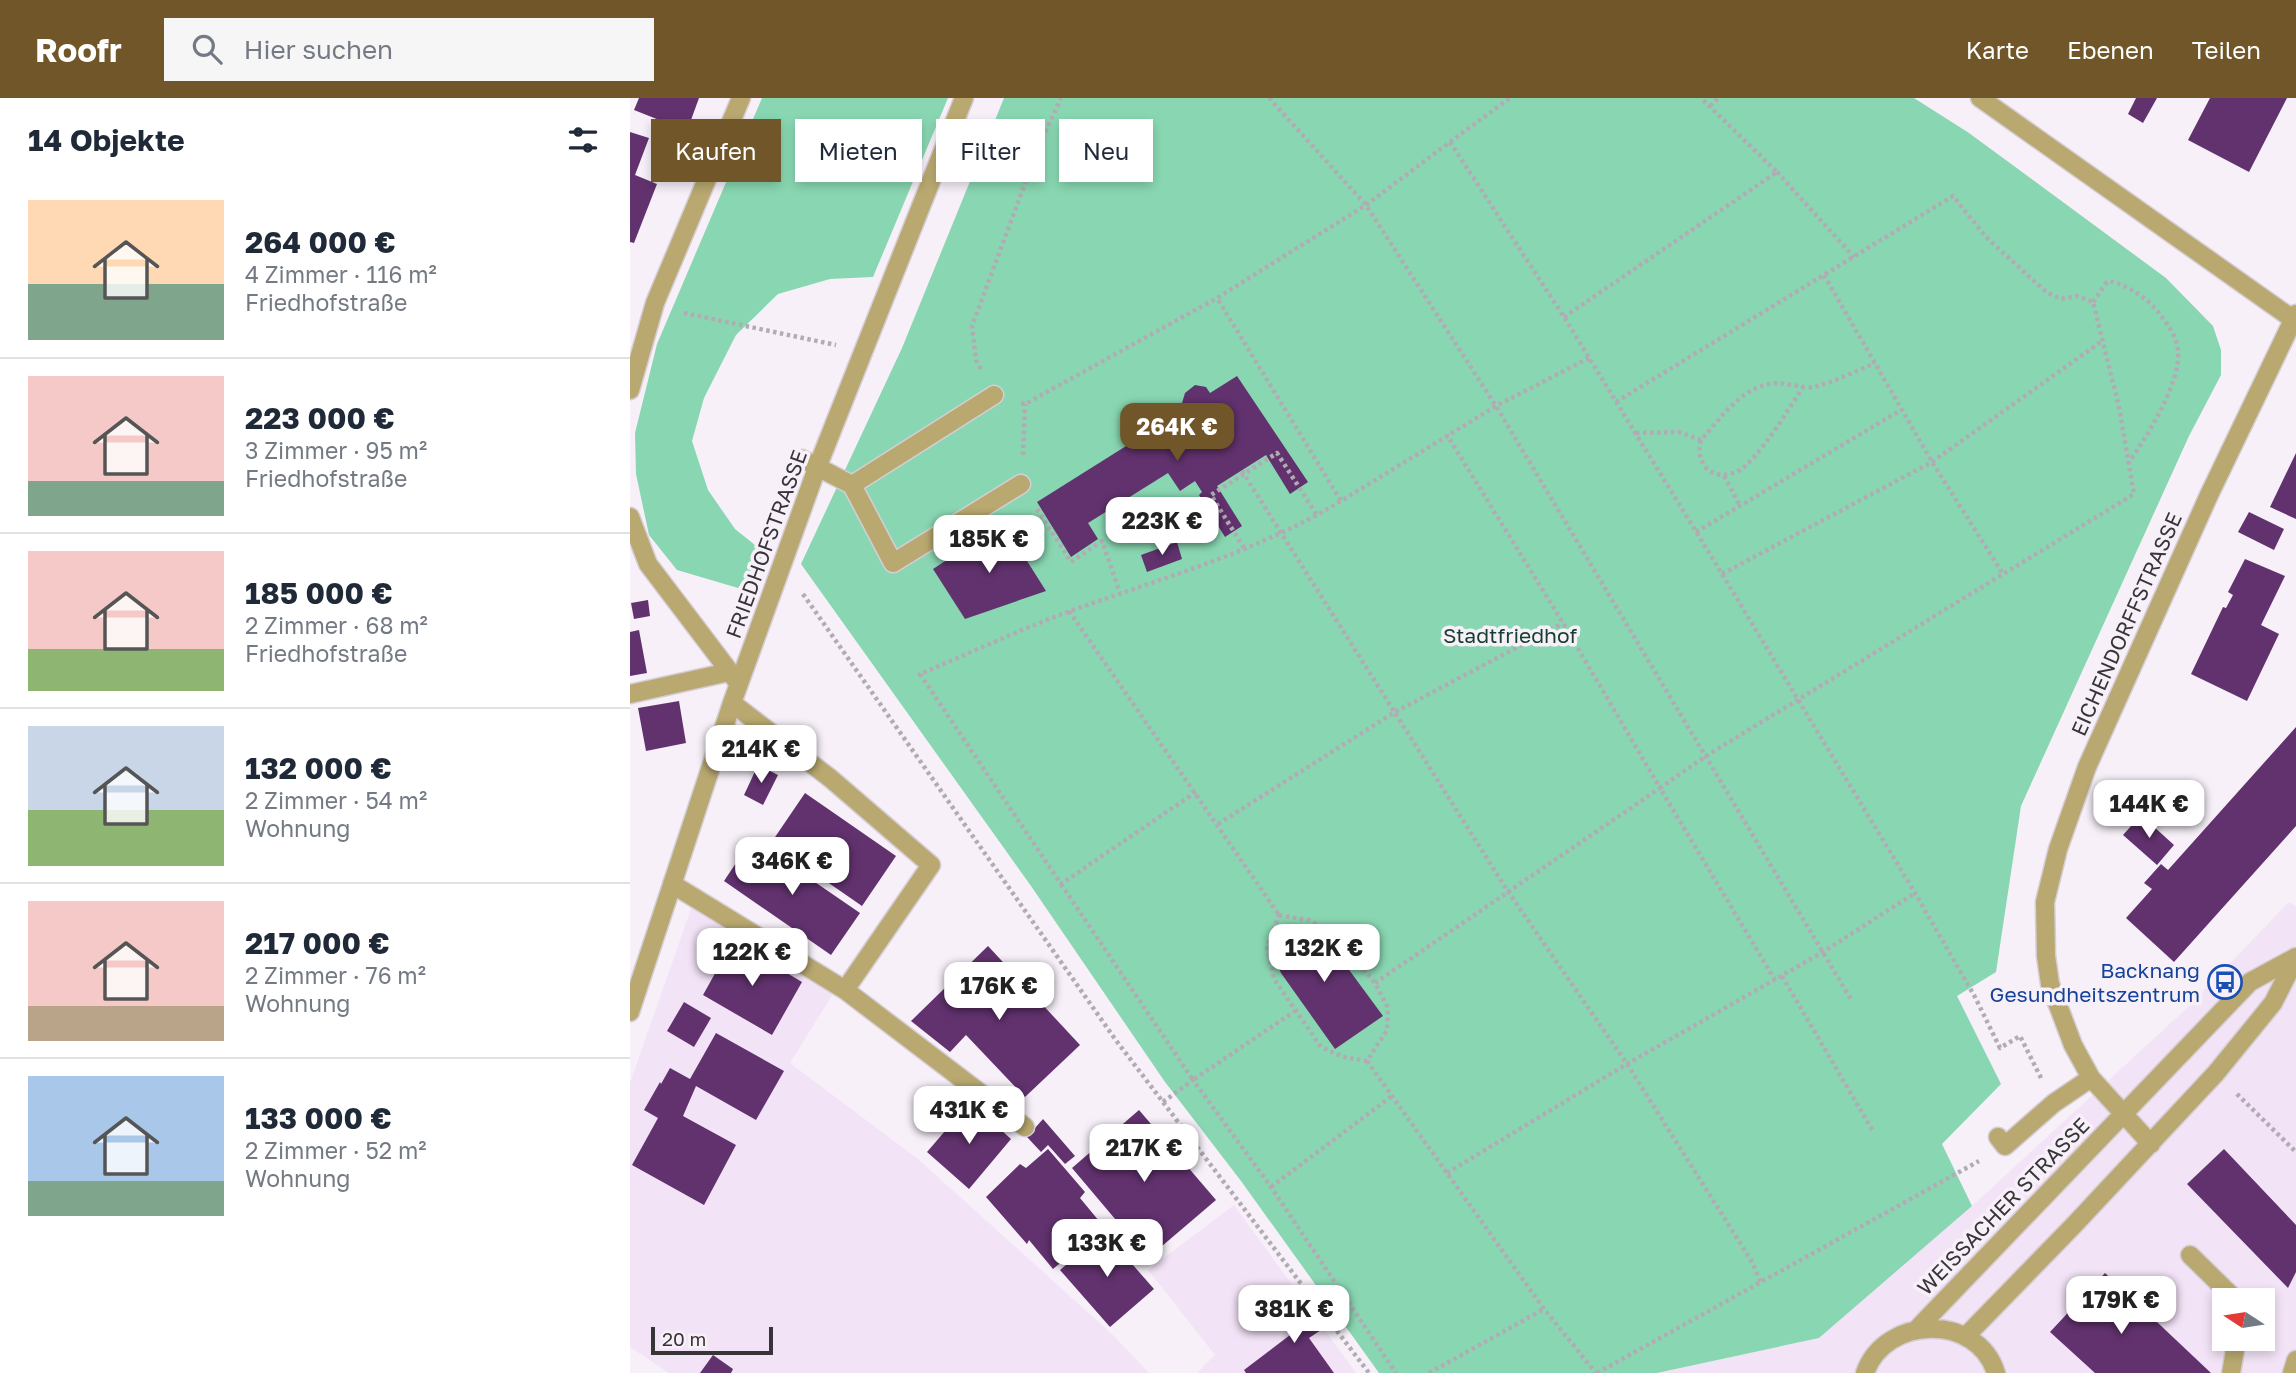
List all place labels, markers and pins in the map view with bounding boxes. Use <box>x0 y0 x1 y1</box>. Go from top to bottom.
pin: 264K € <box>1120 404 1234 463</box>
pin: 223K € <box>1105 498 1219 557</box>
pin: 185K € <box>932 516 1046 575</box>
pin: 214K € <box>704 726 818 785</box>
pin: 144K € <box>2092 780 2206 840</box>
pin: 346K € <box>735 838 849 897</box>
pin: 132K € <box>1267 924 1381 984</box>
pin: 122K € <box>695 928 809 988</box>
place label: Backnang Gesundheitszentrum <box>1990 957 2200 1007</box>
pin: 176K € <box>942 962 1056 1022</box>
bus stop icon: Backnang Gesundheitszentrum <box>2206 963 2244 1001</box>
pin: 431K € <box>912 1086 1026 1146</box>
pin: 217K € <box>1087 1124 1201 1184</box>
pin: 133K € <box>1050 1220 1164 1279</box>
pin: 179K € <box>2064 1276 2178 1336</box>
pin: 381K € <box>1237 1286 1351 1345</box>

